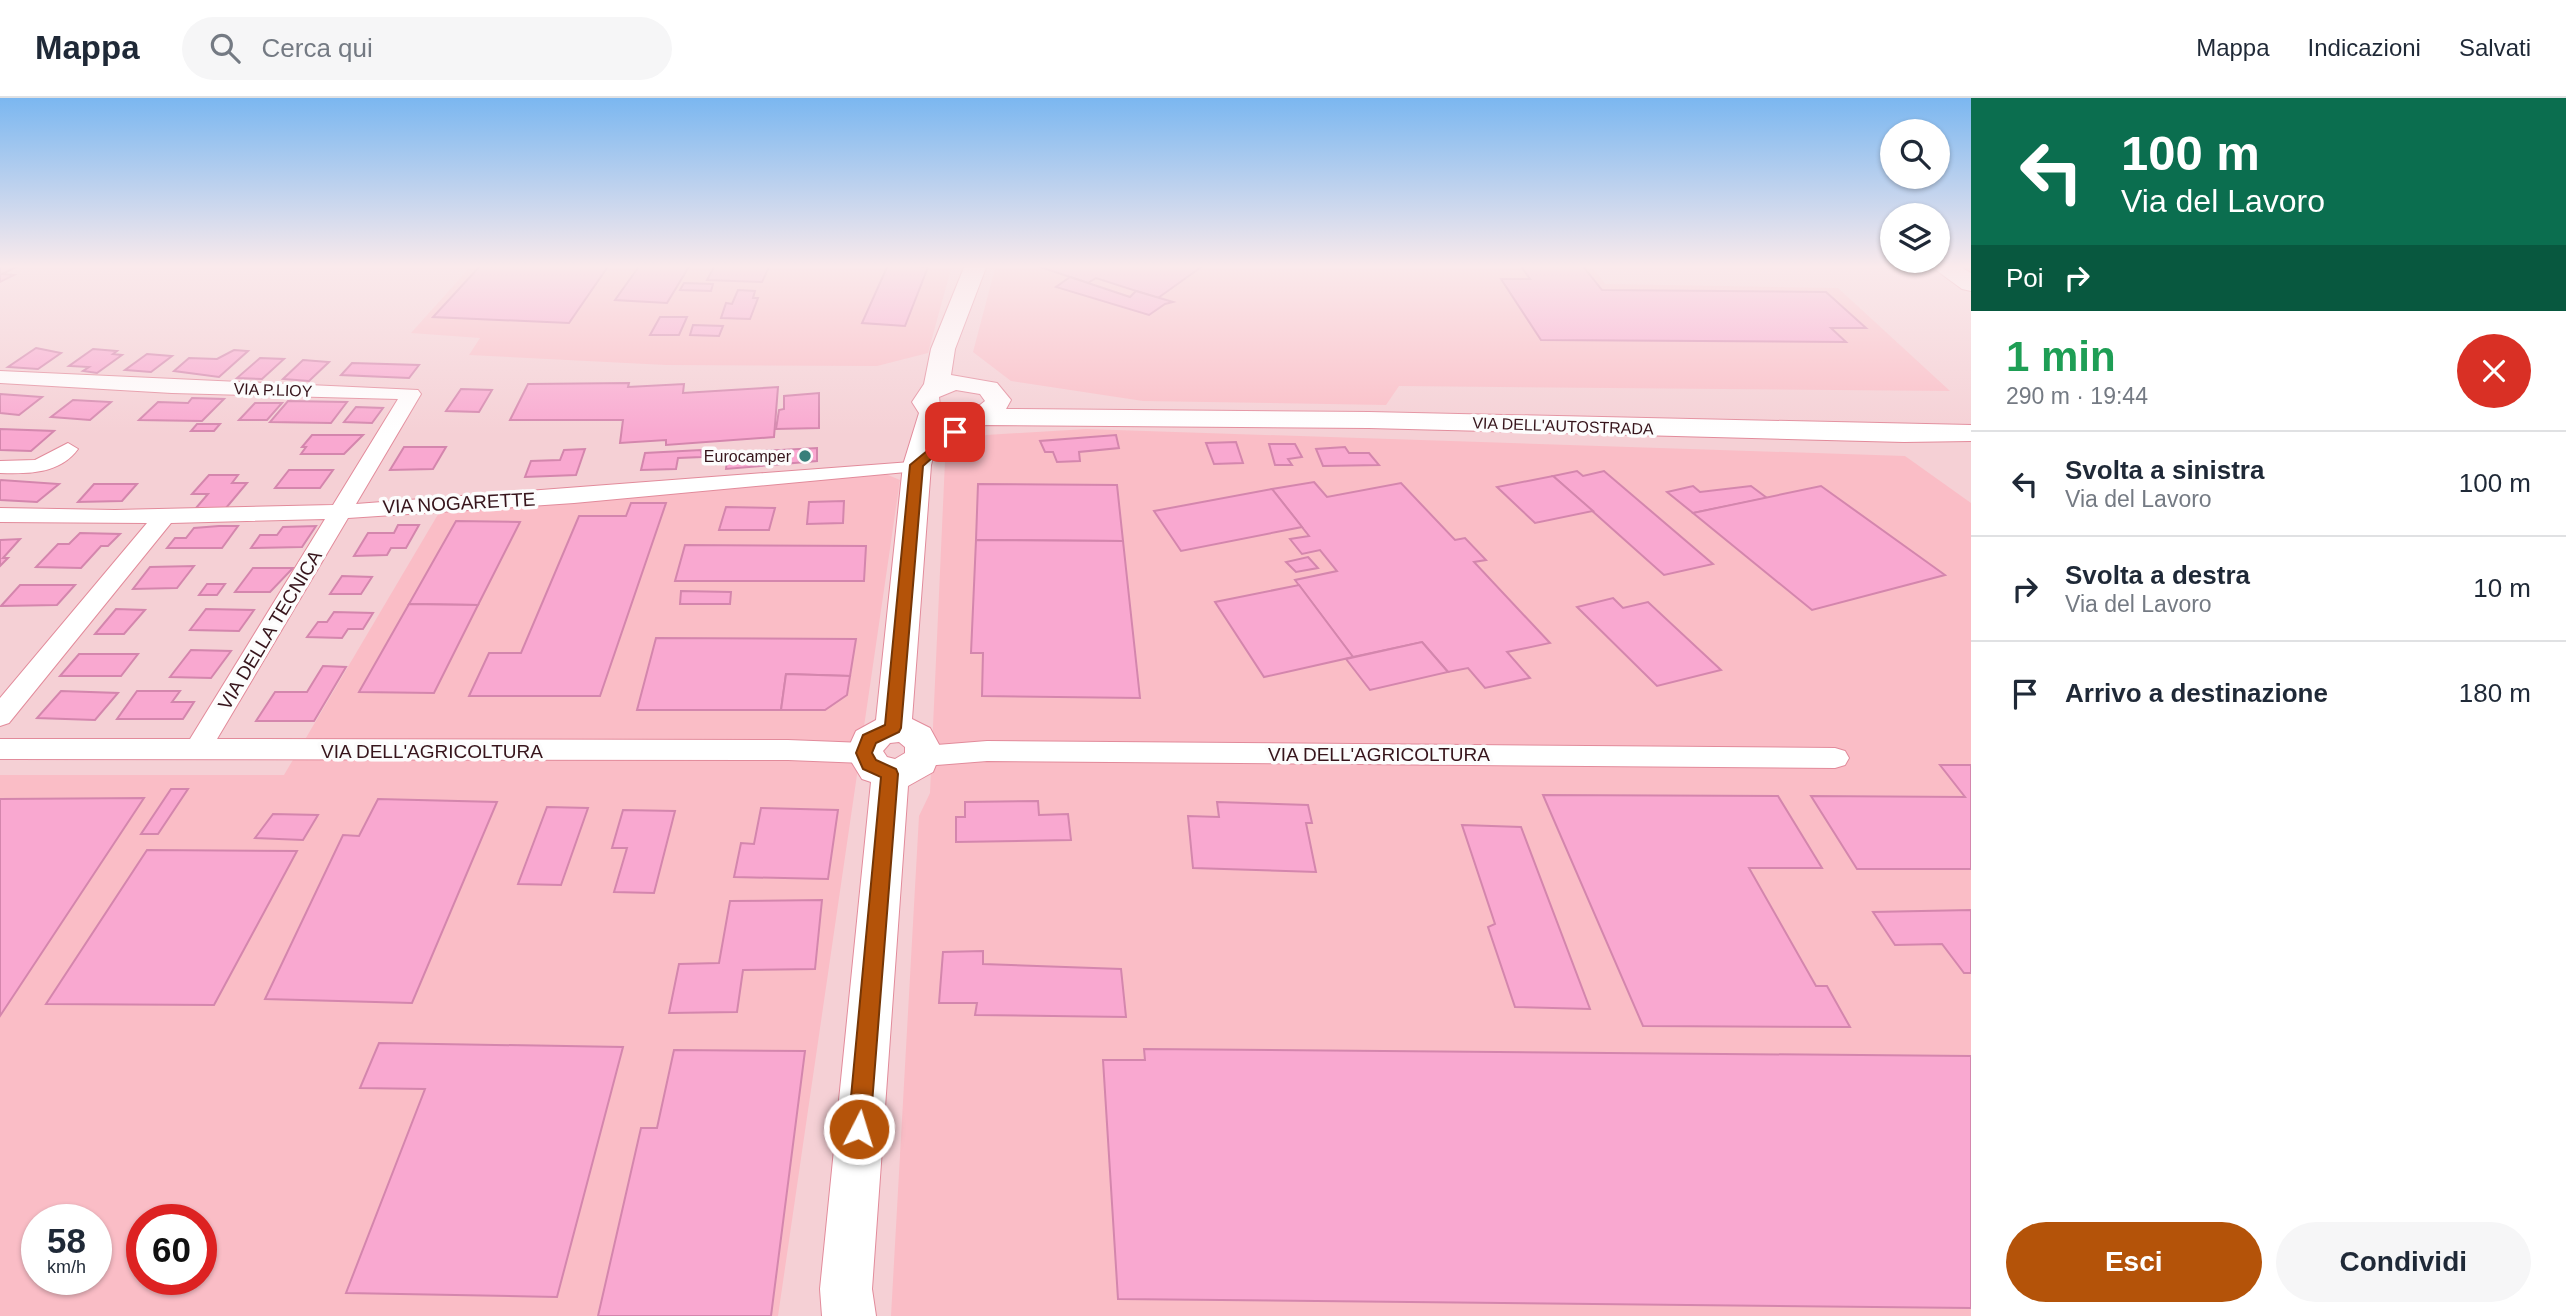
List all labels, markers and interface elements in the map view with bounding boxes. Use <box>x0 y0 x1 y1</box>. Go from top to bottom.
search box <box>182 17 672 80</box>
text: Mappa <box>35 29 140 66</box>
icon: search <box>206 29 244 67</box>
text: Cerca qui <box>262 33 373 63</box>
text: Mappa <box>2196 34 2270 61</box>
text: Indicazioni <box>2308 34 2421 61</box>
text: Salvati <box>2459 34 2531 61</box>
map controls <box>1880 119 1950 273</box>
button: search <box>1880 119 1950 189</box>
icon: left <box>2006 126 2097 217</box>
text: 100 m <box>2121 126 2260 180</box>
text: Via del Lavoro <box>2121 183 2325 219</box>
button: layers <box>1880 203 1950 273</box>
icon: right <box>2058 259 2096 297</box>
text: Poi <box>2006 263 2044 293</box>
text: 1 min <box>2006 333 2116 380</box>
button: close <box>2457 334 2531 408</box>
street label: VIA P.LIOY <box>233 380 313 400</box>
text: 290 m · 19:44 <box>2006 383 2148 409</box>
pin <box>925 402 985 462</box>
icon: arrive <box>936 413 974 451</box>
street label: VIA DELL'AUTOSTRADA <box>1472 414 1654 438</box>
place label: Eurocamper <box>704 448 792 465</box>
marker: Eurocamper <box>797 448 813 464</box>
text: Svolta a sinistra <box>2065 455 2264 485</box>
icon: left <box>2006 465 2044 503</box>
text: 100 m <box>2459 468 2531 498</box>
text: Via del Lavoro <box>2065 486 2212 512</box>
street label: VIA NOGARETTE <box>382 489 536 517</box>
street label: VIA DELLA TECNICA <box>214 546 326 714</box>
text: Svolta a destra <box>2065 560 2250 590</box>
icon: right <box>2006 570 2044 608</box>
text: 10 m <box>2473 573 2531 603</box>
text: Via del Lavoro <box>2065 591 2212 617</box>
icon: arrive <box>2006 675 2044 713</box>
text: Arrivo a destinazione <box>2065 678 2328 708</box>
text: 180 m <box>2459 678 2531 708</box>
street label: VIA DELL'AGRICOLTURA <box>321 741 543 762</box>
street label: VIA DELL'AGRICOLTURA <box>1268 744 1490 765</box>
position arrow <box>822 1092 896 1166</box>
speed limit sign: 60 <box>126 1204 217 1295</box>
text: 58 <box>47 1221 86 1260</box>
button: Esci <box>2006 1222 2262 1302</box>
button: Condividi <box>2276 1222 2531 1302</box>
text: km/h <box>47 1257 86 1277</box>

